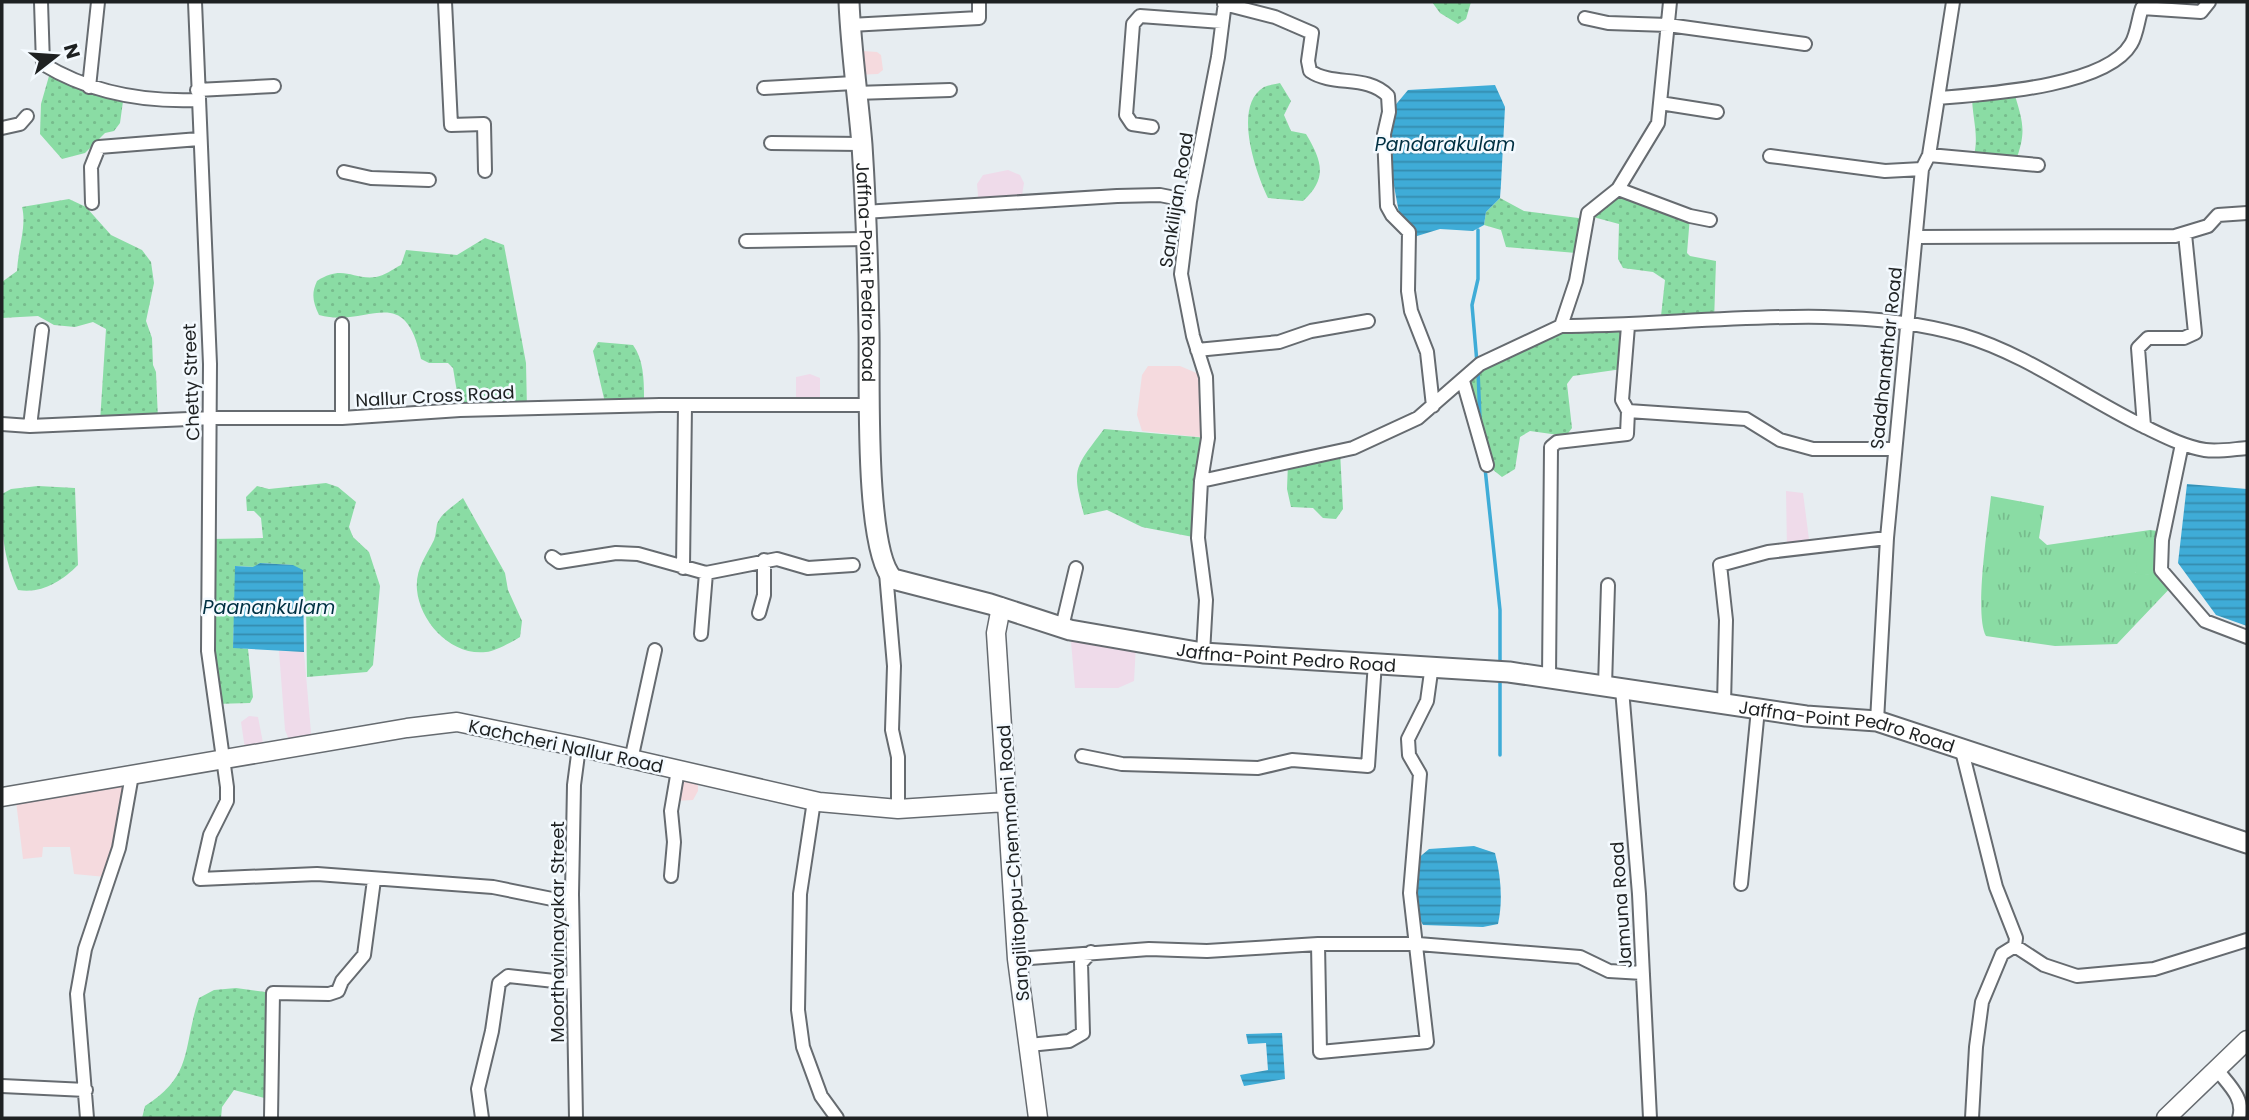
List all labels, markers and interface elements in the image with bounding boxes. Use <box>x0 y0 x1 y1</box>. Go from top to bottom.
north arrow <box>21 21 91 91</box>
text: N <box>57 40 87 62</box>
street label: Sankilijan Road <box>1153 131 1199 269</box>
water label: Pandarakulam <box>1375 131 1515 158</box>
street label: Jaffna-Point Pedro Road <box>851 161 882 382</box>
street label: Saddhanathar Road <box>1864 266 1908 450</box>
street label: Chetty Street <box>176 323 206 441</box>
street label: Nallur Cross Road <box>355 379 515 413</box>
water label: Paanankulam <box>203 594 335 621</box>
street label: Jaffna-Point Pedro Road <box>1174 636 1397 677</box>
street label: Jaffna-Point Pedro Road <box>1737 694 1958 758</box>
street label: Kachcheri Nallur Road <box>466 713 666 779</box>
street label: Sangilitoppu-Chemmani Road <box>991 724 1035 1002</box>
street label: Moorthavinayakar Street <box>545 821 570 1043</box>
street label: Jamuna Road <box>1604 841 1638 969</box>

